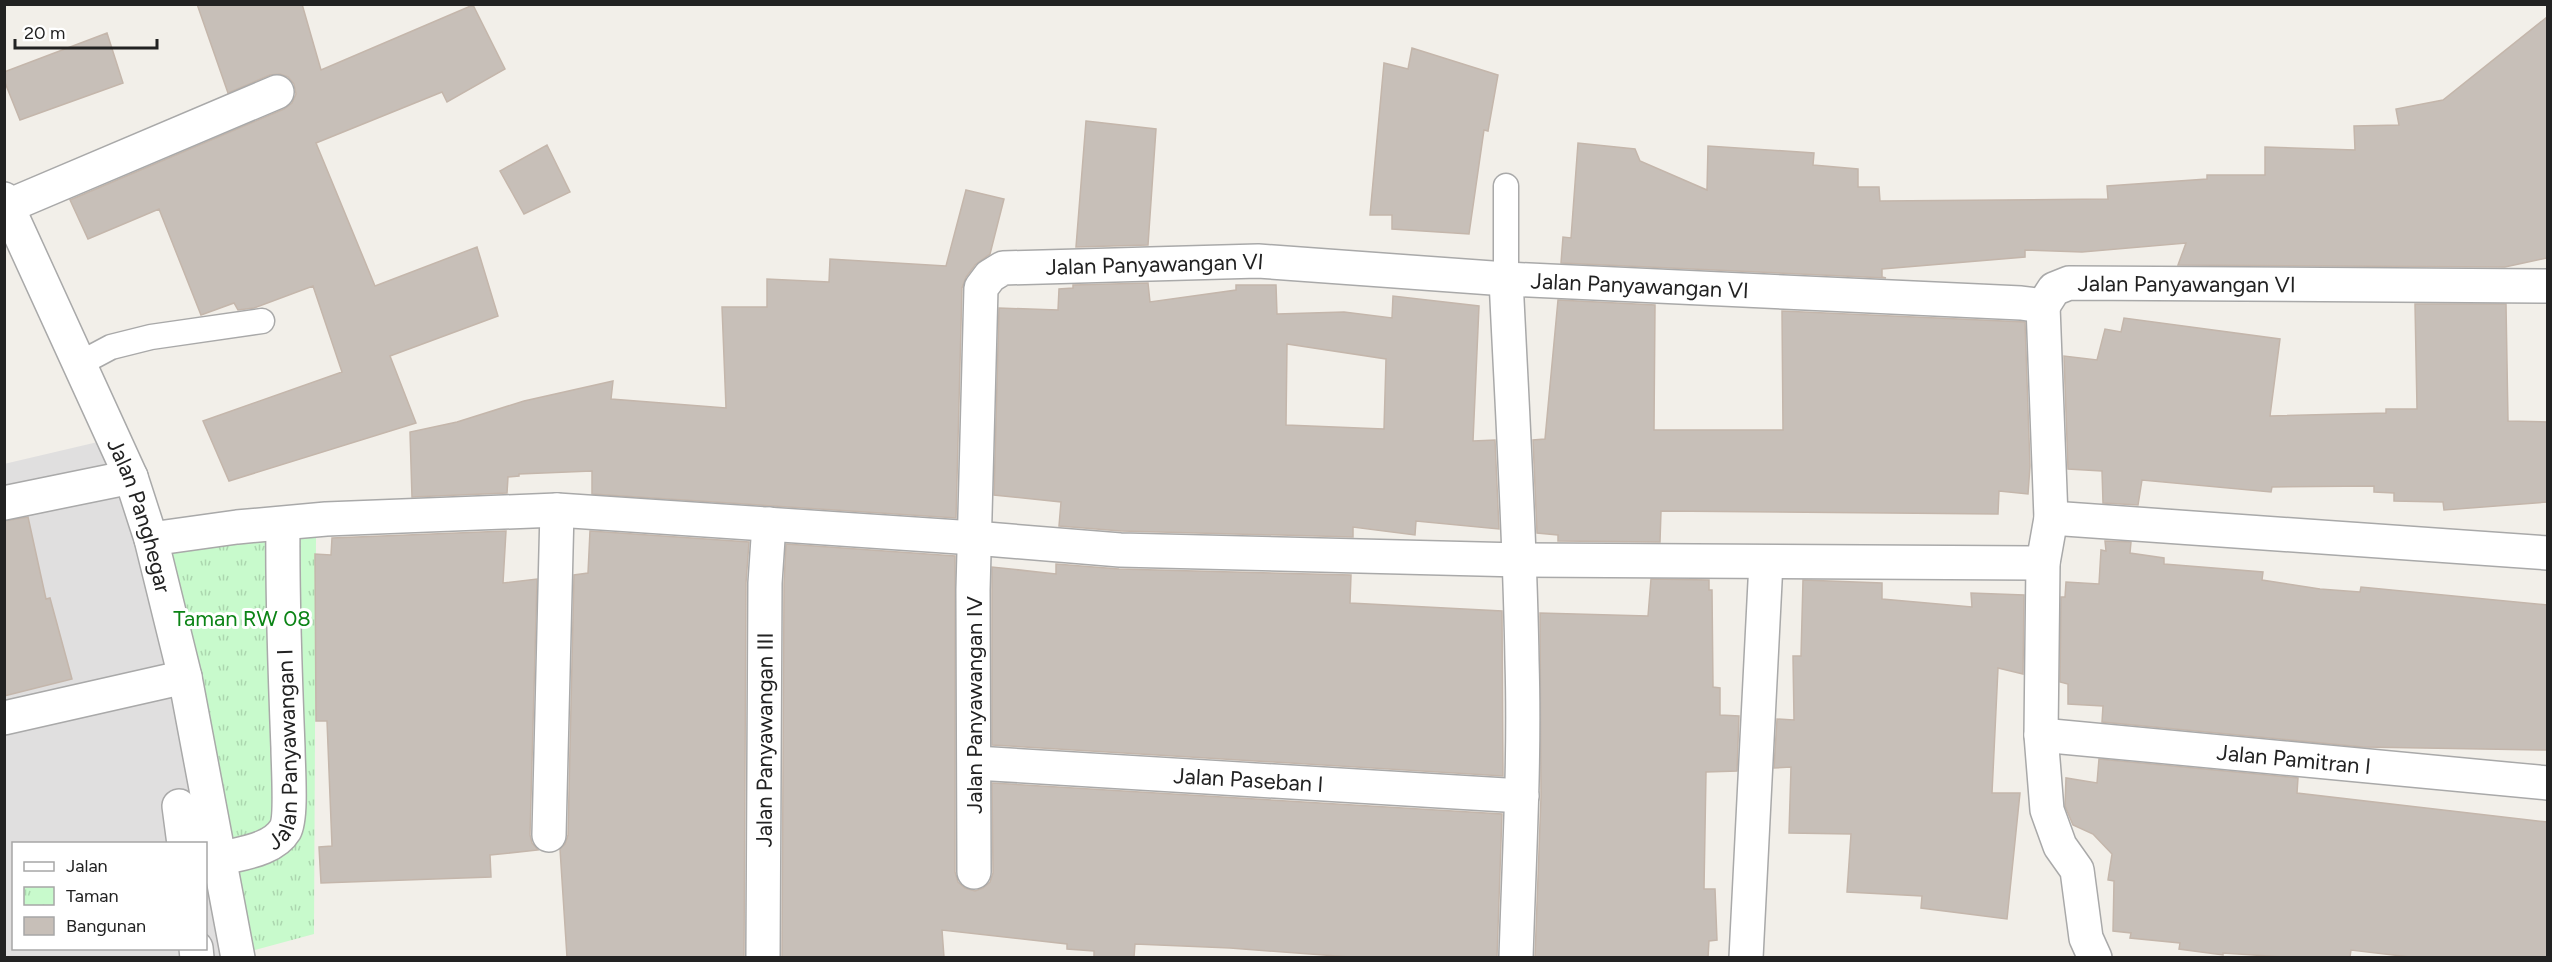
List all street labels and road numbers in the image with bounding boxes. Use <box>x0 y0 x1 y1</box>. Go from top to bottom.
street label: Jalan Panyawangan VI <box>1045 247 1265 280</box>
street label: Jalan Panyawangan VI <box>1530 267 1749 304</box>
street label: Jalan Panyawangan VI <box>2077 270 2296 298</box>
street label: Jalan Panghegar <box>102 434 177 596</box>
street label: Jalan Panyawangan IV <box>961 595 988 814</box>
street label: Jalan Panyawangan III <box>750 632 778 848</box>
street label: Jalan Panyawangan I <box>262 649 303 856</box>
street label: Jalan Pamitran I <box>2216 738 2372 780</box>
street label: Jalan Paseban I <box>1173 762 1324 797</box>

